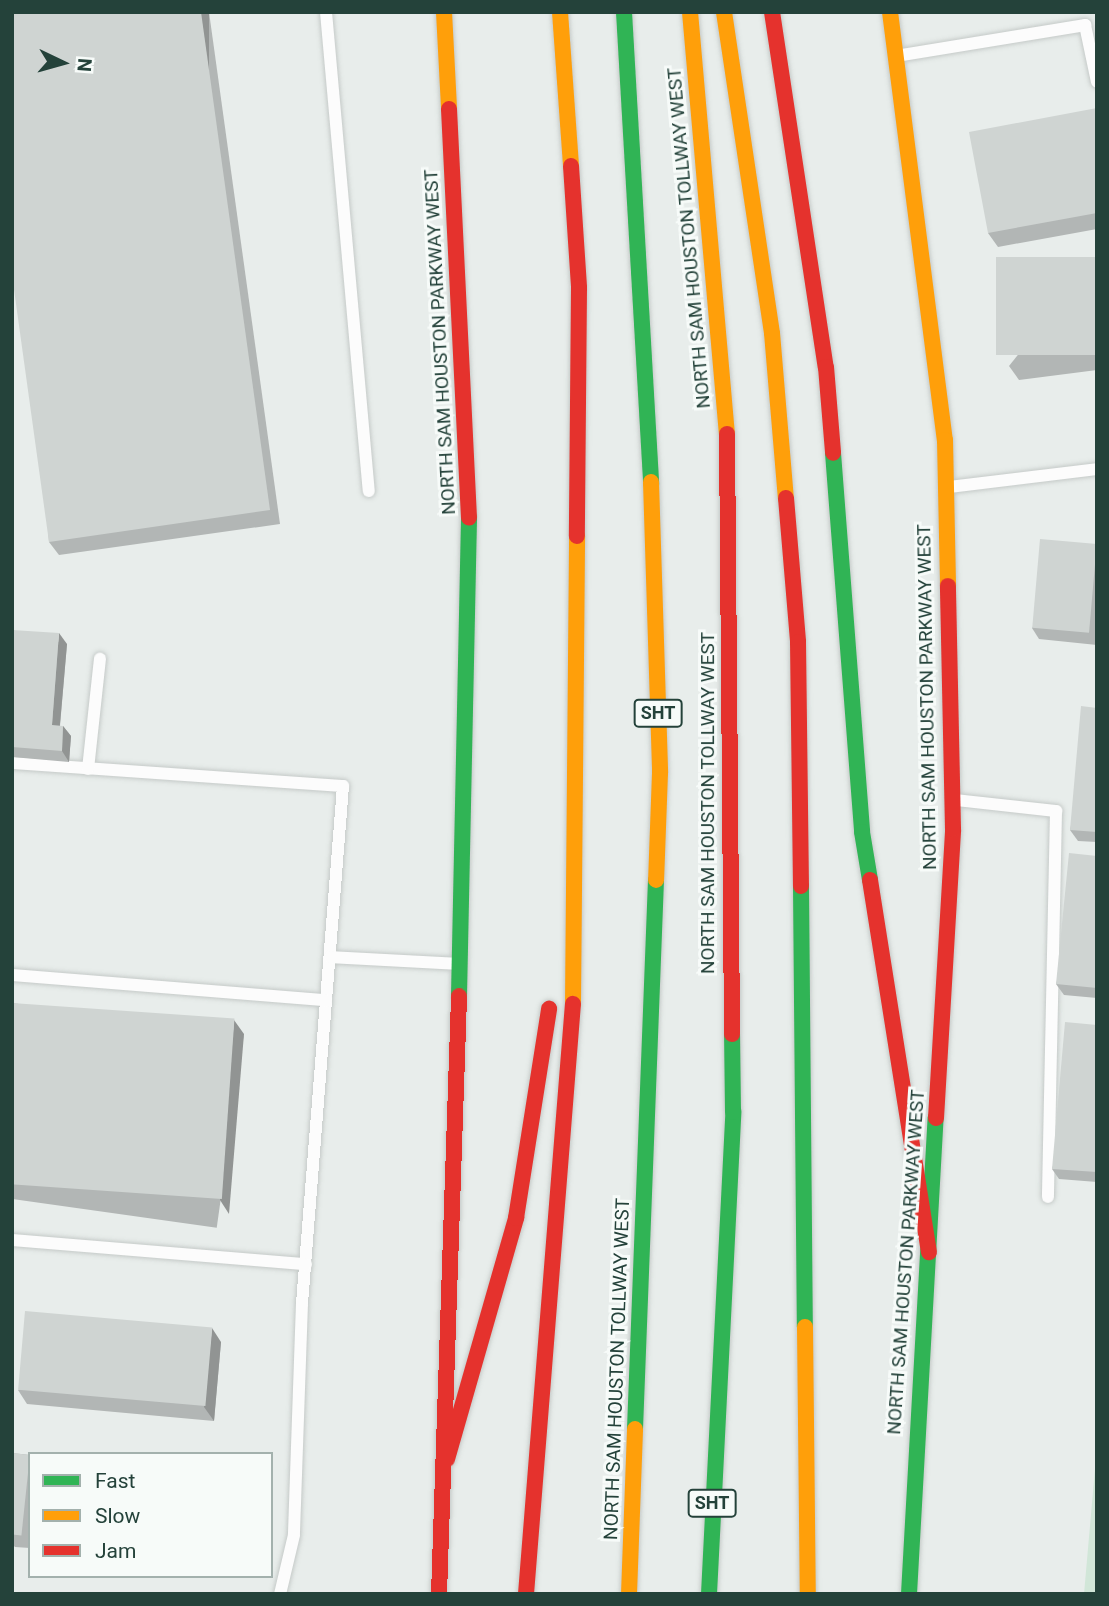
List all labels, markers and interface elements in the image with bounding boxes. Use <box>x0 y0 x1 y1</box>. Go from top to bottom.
north arrow <box>28 28 98 98</box>
text: N <box>72 57 96 73</box>
street label: NORTH SAM HOUSTON TOLLWAY WEST <box>663 66 715 410</box>
street label: NORTH SAM HOUSTON PARKWAY WEST <box>420 169 460 515</box>
street label: NORTH SAM HOUSTON PARKWAY WEST <box>913 524 941 870</box>
street label: NORTH SAM HOUSTON TOLLWAY WEST <box>697 632 719 974</box>
road number: SHT <box>634 698 682 728</box>
street label: NORTH SAM HOUSTON PARKWAY WEST <box>883 1089 929 1435</box>
street label: NORTH SAM HOUSTON TOLLWAY WEST <box>600 1197 634 1541</box>
legend <box>28 1452 273 1578</box>
text: Fast <box>95 1469 135 1493</box>
road number: SHT <box>688 1488 736 1518</box>
text: Slow <box>95 1504 140 1528</box>
text: Jam <box>95 1539 136 1563</box>

